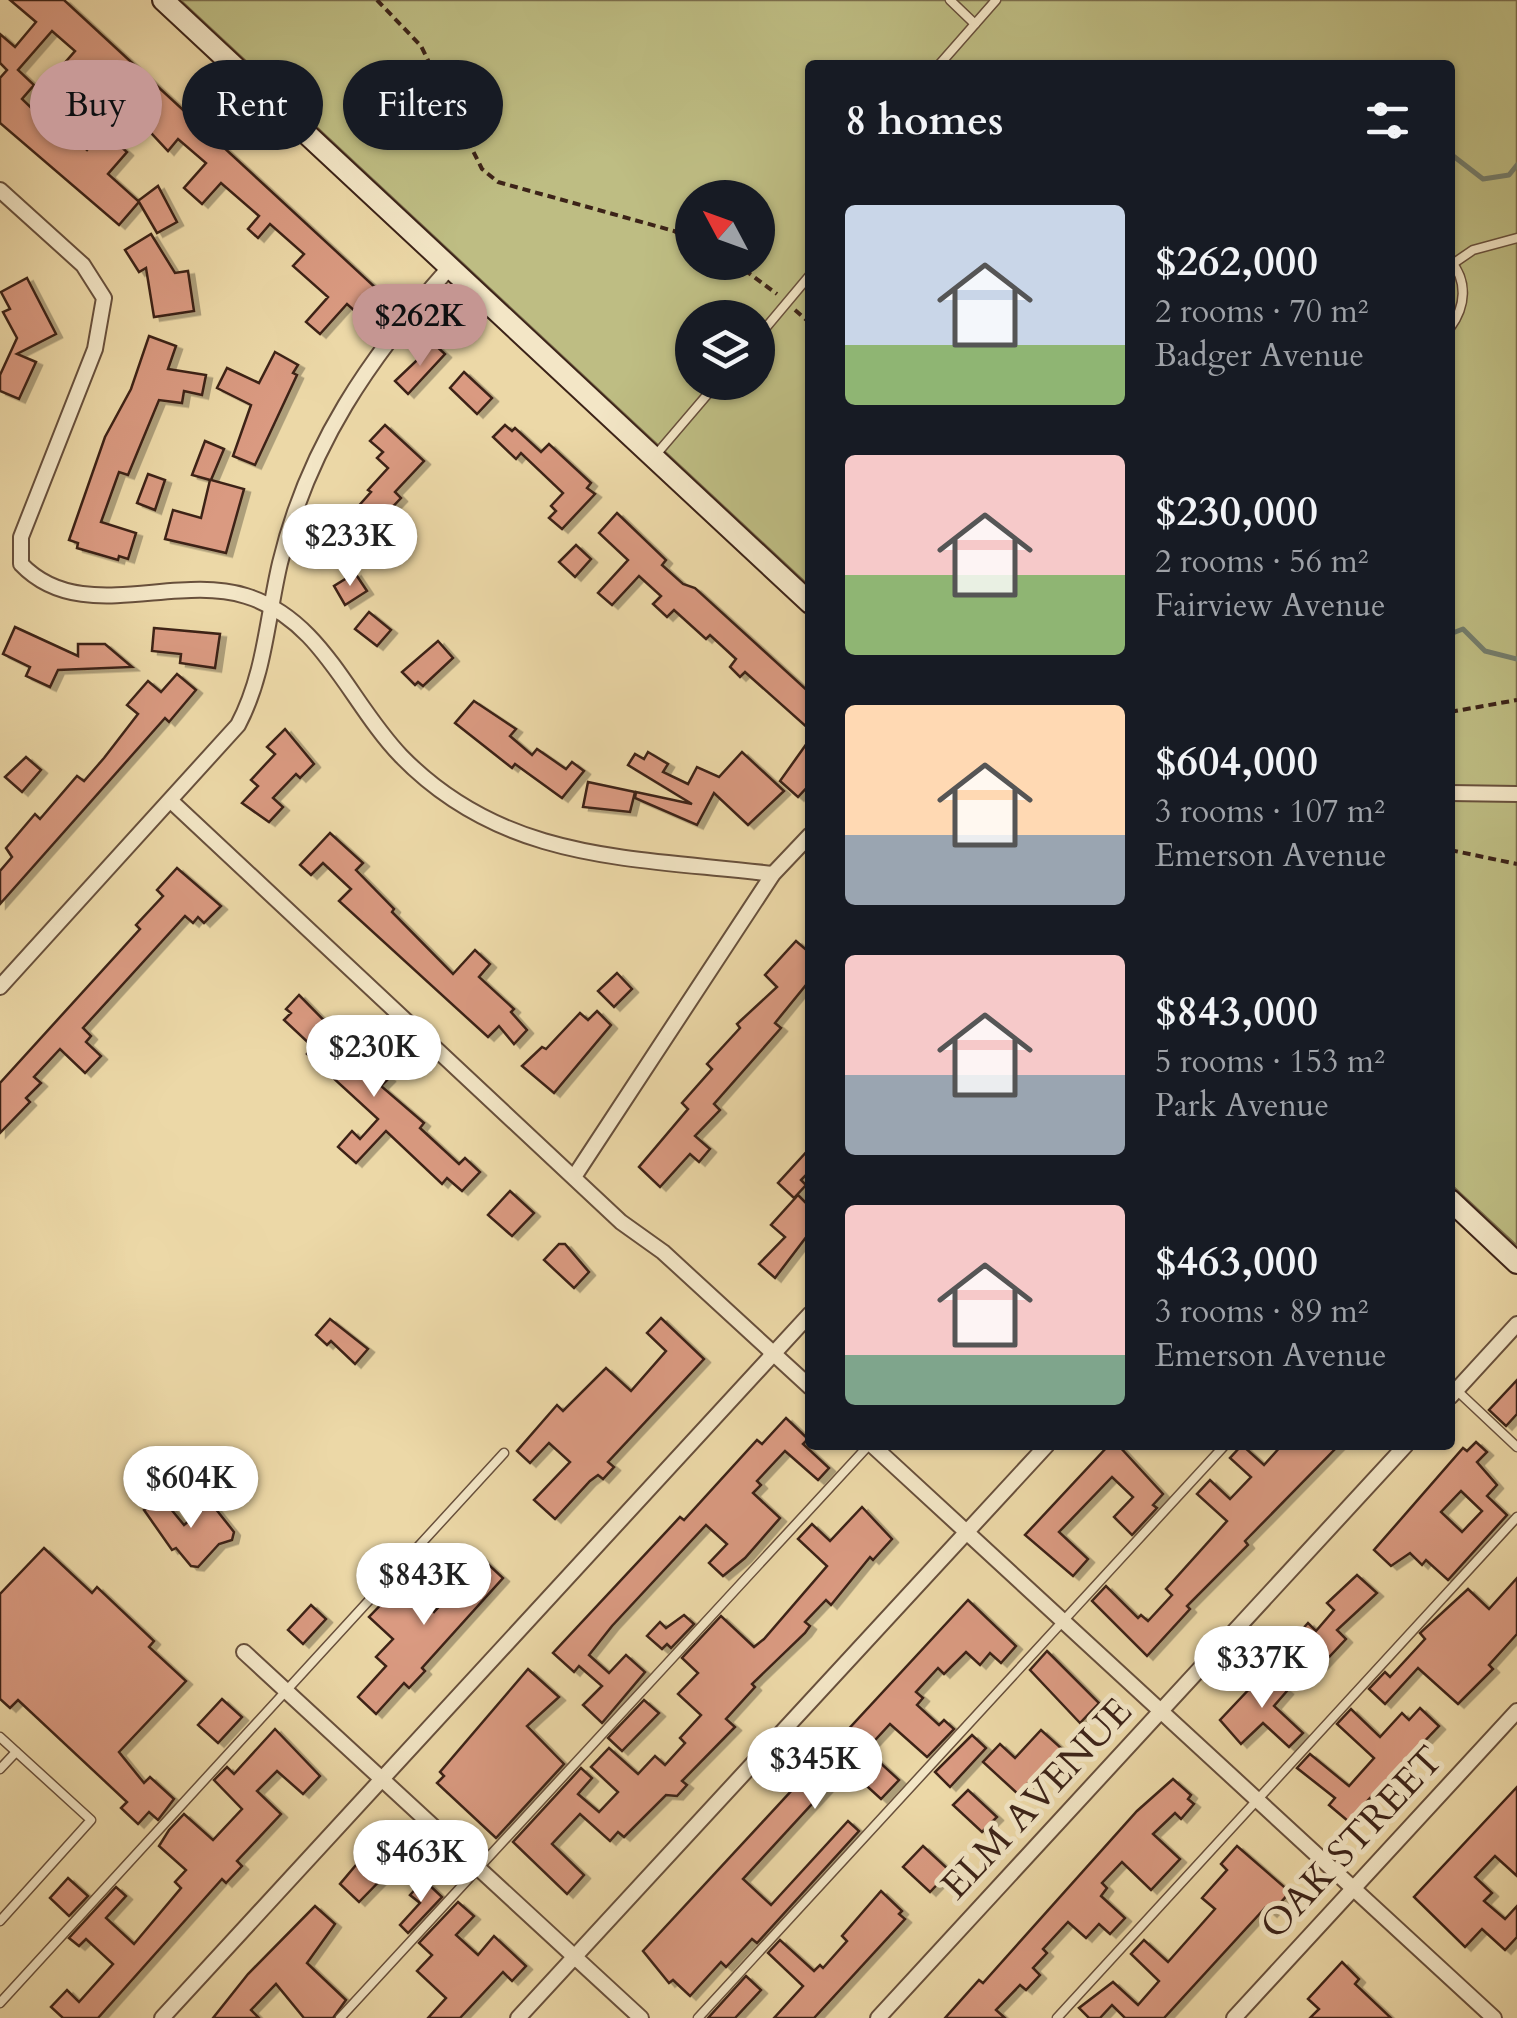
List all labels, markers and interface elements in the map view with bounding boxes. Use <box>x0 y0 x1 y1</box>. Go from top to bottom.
chip: Buy <box>30 60 162 150</box>
chip: Rent <box>182 60 323 150</box>
chip: Filters <box>343 60 503 150</box>
text: 8 homes <box>845 92 1003 149</box>
icon: filters <box>1360 93 1415 148</box>
north arrow <box>675 180 775 280</box>
map controls <box>675 180 775 400</box>
text: $262,000 <box>1155 233 1318 290</box>
icon: home <box>925 245 1045 365</box>
pin: $262K <box>350 284 490 369</box>
text: 2 rooms · 70 m² <box>1155 290 1368 334</box>
text: $262K <box>374 294 466 338</box>
button: layers <box>675 300 775 400</box>
text: Badger Avenue <box>1155 334 1364 378</box>
text: $230,000 <box>1155 483 1318 540</box>
icon: home <box>925 495 1045 615</box>
pin: $233K <box>280 504 420 589</box>
text: $233K <box>304 514 396 558</box>
text: 2 rooms · 56 m² <box>1155 540 1368 584</box>
text: Fairview Avenue <box>1155 584 1385 628</box>
text: $604,000 <box>1155 733 1318 790</box>
icon: home <box>925 745 1045 865</box>
text: 3 rooms · 107 m² <box>1155 790 1385 834</box>
text: Emerson Avenue <box>1155 834 1387 878</box>
text: $843,000 <box>1155 983 1318 1040</box>
icon: home <box>925 995 1045 1115</box>
pin: $230K <box>304 1015 444 1100</box>
text: $230K <box>328 1025 420 1069</box>
text: 5 rooms · 153 m² <box>1155 1040 1385 1084</box>
text: Park Avenue <box>1155 1084 1329 1128</box>
text: $463,000 <box>1155 1233 1318 1290</box>
icon: home <box>925 1245 1045 1365</box>
text: 3 rooms · 89 m² <box>1155 1290 1368 1334</box>
text: Emerson Avenue <box>1155 1334 1387 1378</box>
pin: $604K <box>121 1446 261 1531</box>
text: $604K <box>145 1456 237 1500</box>
pin: $843K <box>354 1543 494 1628</box>
text: $843K <box>378 1553 470 1597</box>
pin: $337K <box>1192 1626 1332 1711</box>
text: $337K <box>1216 1636 1308 1680</box>
street label: ELM AVENUE <box>930 1687 1144 1911</box>
pin: $345K <box>745 1727 885 1812</box>
street label: OAK STREET <box>1249 1735 1455 1951</box>
text: $345K <box>769 1737 861 1781</box>
pin: $463K <box>351 1820 491 1905</box>
text: $463K <box>375 1830 467 1874</box>

